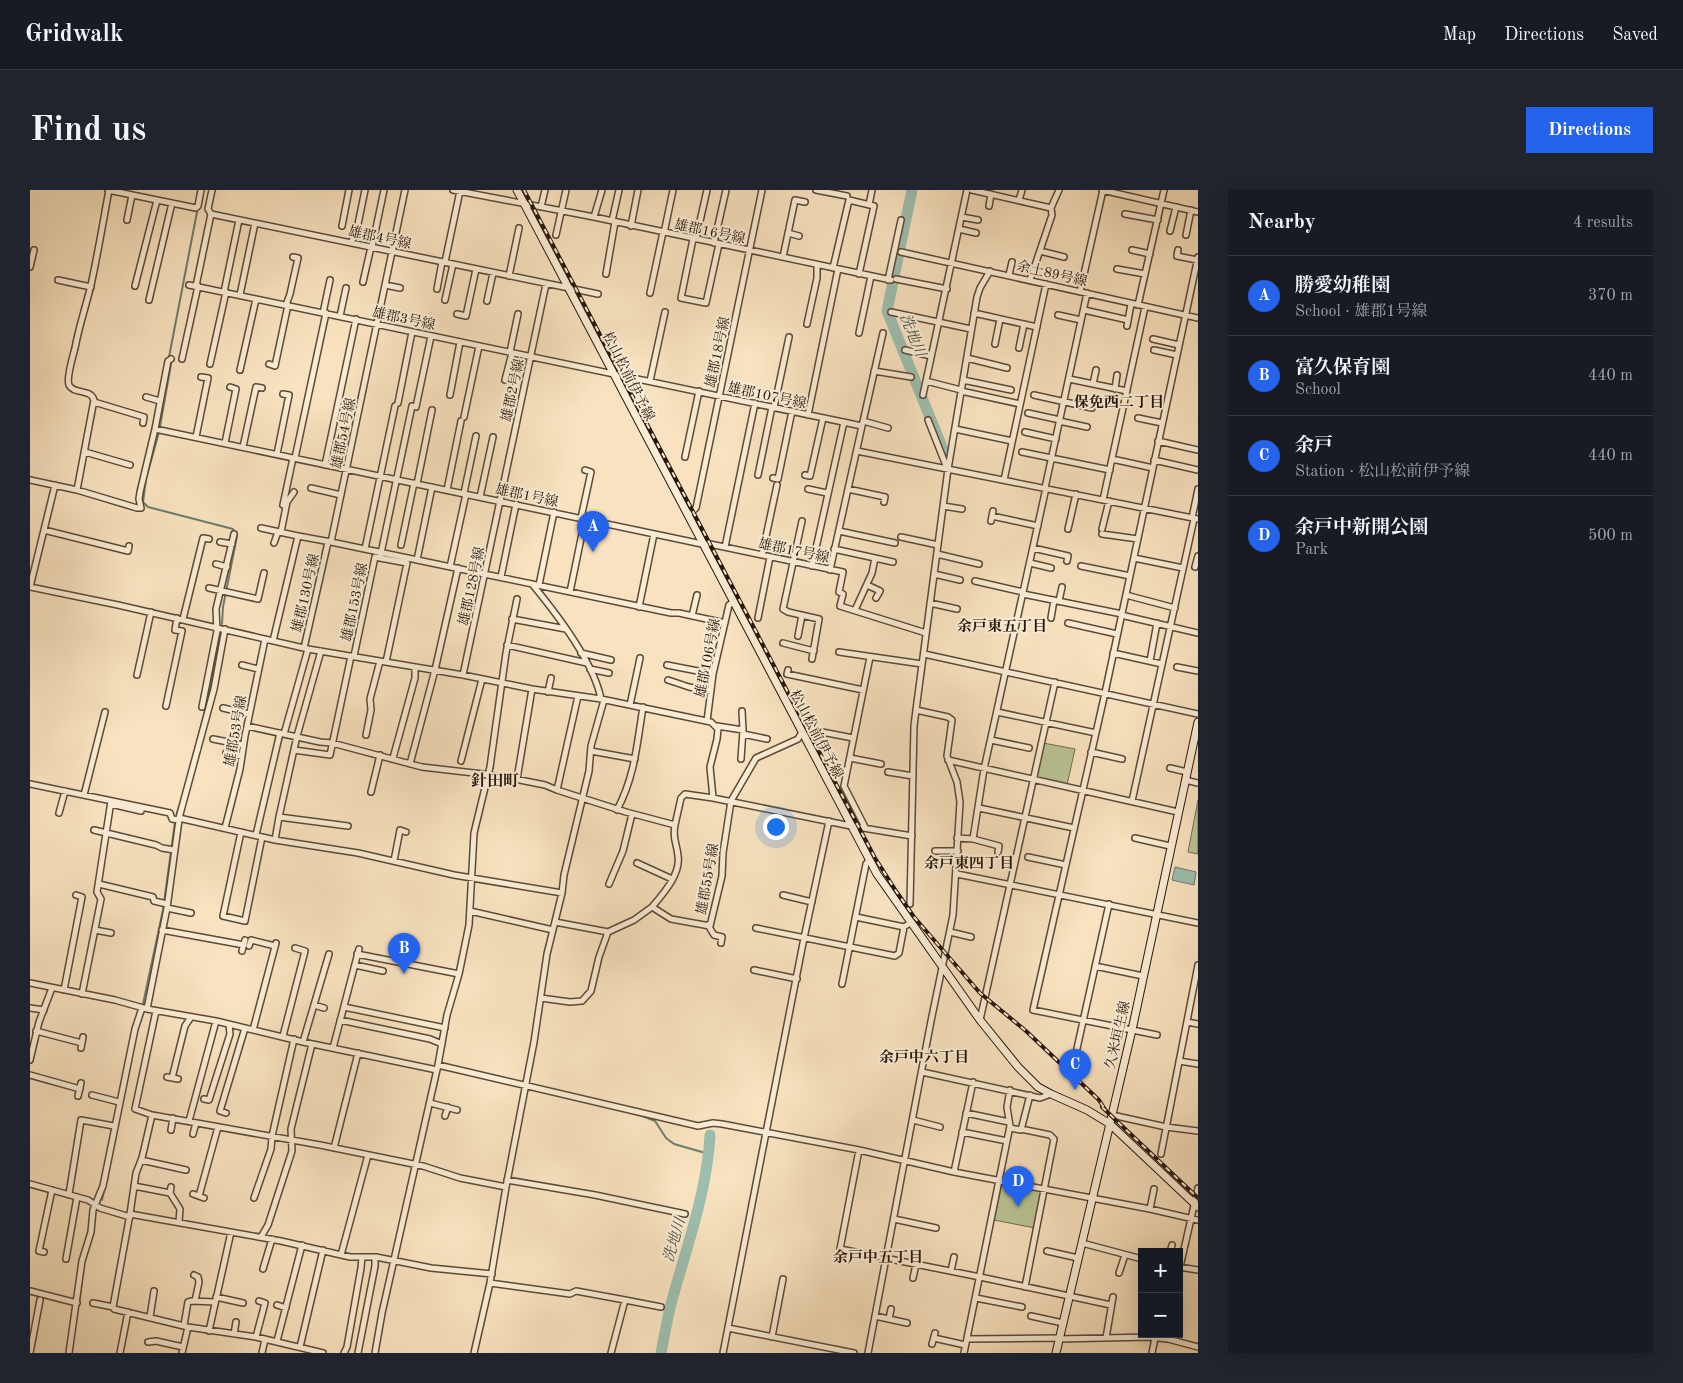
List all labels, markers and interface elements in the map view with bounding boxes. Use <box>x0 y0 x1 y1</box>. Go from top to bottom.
text: Gridwalk <box>25 23 123 47</box>
text: Map <box>1443 26 1476 44</box>
text: Directions <box>1504 26 1584 44</box>
text: Saved <box>1612 26 1658 44</box>
button: Directions <box>1526 107 1653 153</box>
text: Find us <box>30 113 146 148</box>
text: Nearby <box>1248 212 1316 233</box>
text: 4 results <box>1573 215 1633 231</box>
street label: 雄郡16号線 <box>673 217 747 246</box>
street label: 雄郡4号線 <box>347 223 413 251</box>
street label: 余土89号線 <box>1015 258 1089 289</box>
text: 勝愛幼稚園 <box>1295 277 1390 296</box>
text: A <box>1258 288 1270 304</box>
text: 370 m <box>1588 288 1633 304</box>
street label: 雄郡3号線 <box>371 304 437 332</box>
text: School · 雄郡1号線 <box>1295 304 1428 320</box>
water label: 洗地川 <box>896 311 930 361</box>
street label: 雄郡18号線 <box>703 315 732 389</box>
street label: 松山松前伊予線 <box>600 329 657 423</box>
street label: 雄郡2号線 <box>498 357 526 423</box>
text: 富久保育園 <box>1295 359 1390 378</box>
text: B <box>1258 368 1270 384</box>
text: 440 m <box>1588 368 1633 384</box>
street label: 雄郡107号線 <box>726 380 808 411</box>
text: School <box>1295 382 1341 398</box>
district label: 保免西二丁目 <box>1074 394 1164 411</box>
street label: 雄郡54号線 <box>329 396 358 470</box>
text: 余戸 <box>1295 437 1333 456</box>
text: C <box>1259 448 1269 464</box>
text: 440 m <box>1588 448 1633 464</box>
text: Station · 松山松前伊予線 <box>1295 464 1470 480</box>
street label: 雄郡1号線 <box>494 481 560 509</box>
pin: A <box>577 511 609 552</box>
text: 余戸中新開公園 <box>1295 519 1428 538</box>
text: D <box>1258 528 1270 544</box>
text: 500 m <box>1588 528 1633 544</box>
street label: 雄郡17号線 <box>757 536 831 565</box>
text: Park <box>1295 542 1328 558</box>
street label: 雄郡128号線 <box>456 545 487 627</box>
street label: 雄郡130号線 <box>289 552 322 634</box>
street label: 雄郡153号線 <box>339 561 370 643</box>
street label: 雄郡106号線 <box>692 617 723 699</box>
district label: 余戸東五丁目 <box>957 618 1047 635</box>
street label: 松山松前伊予線 <box>787 687 846 781</box>
street label: 雄郡53号線 <box>222 694 249 768</box>
district label: 針田町 <box>471 772 519 790</box>
your location <box>763 814 789 840</box>
street label: 雄郡55号線 <box>694 842 721 916</box>
district label: 余戸東四丁目 <box>924 855 1014 872</box>
pin: B <box>388 933 420 974</box>
street label: 久米垣生線 <box>1102 999 1133 1071</box>
district label: 余戸中六丁目 <box>879 1049 969 1066</box>
pin: C <box>1059 1049 1091 1090</box>
pin: D <box>1002 1166 1034 1207</box>
water label: 洗地川 <box>660 1214 689 1264</box>
map controls <box>1138 1248 1183 1338</box>
button: + <box>1138 1248 1183 1293</box>
district label: 余戸中五丁目 <box>833 1249 923 1266</box>
button: − <box>1138 1293 1183 1338</box>

